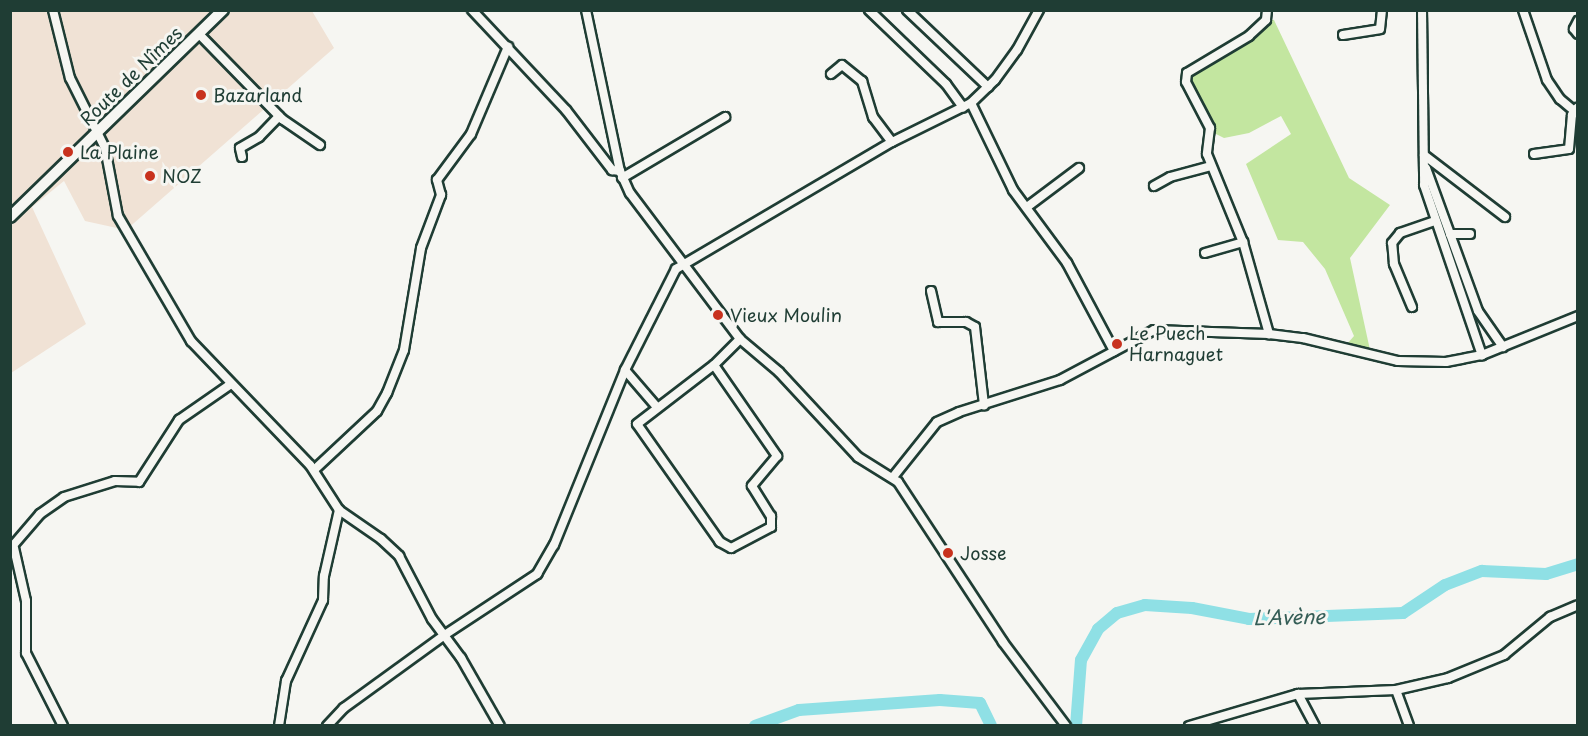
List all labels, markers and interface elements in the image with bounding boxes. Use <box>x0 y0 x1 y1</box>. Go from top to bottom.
street label: Route de Nîmes <box>75 22 187 130</box>
place label: Bazarland <box>213 84 302 106</box>
marker: Bazarland <box>194 88 208 102</box>
place label: La Plaine <box>80 141 160 163</box>
marker: La Plaine <box>61 145 75 159</box>
place label: NOZ <box>162 165 202 187</box>
marker: NOZ <box>143 169 157 183</box>
place label: Vieux Moulin <box>730 304 841 326</box>
marker: Vieux Moulin <box>711 308 725 322</box>
place label: Le Puech Harnaguet <box>1129 323 1223 366</box>
marker: Le Puech Harnaguet <box>1110 337 1124 351</box>
place label: Josse <box>960 542 1007 564</box>
marker: Josse <box>941 546 955 560</box>
water label: L'Avène <box>1253 604 1325 630</box>

